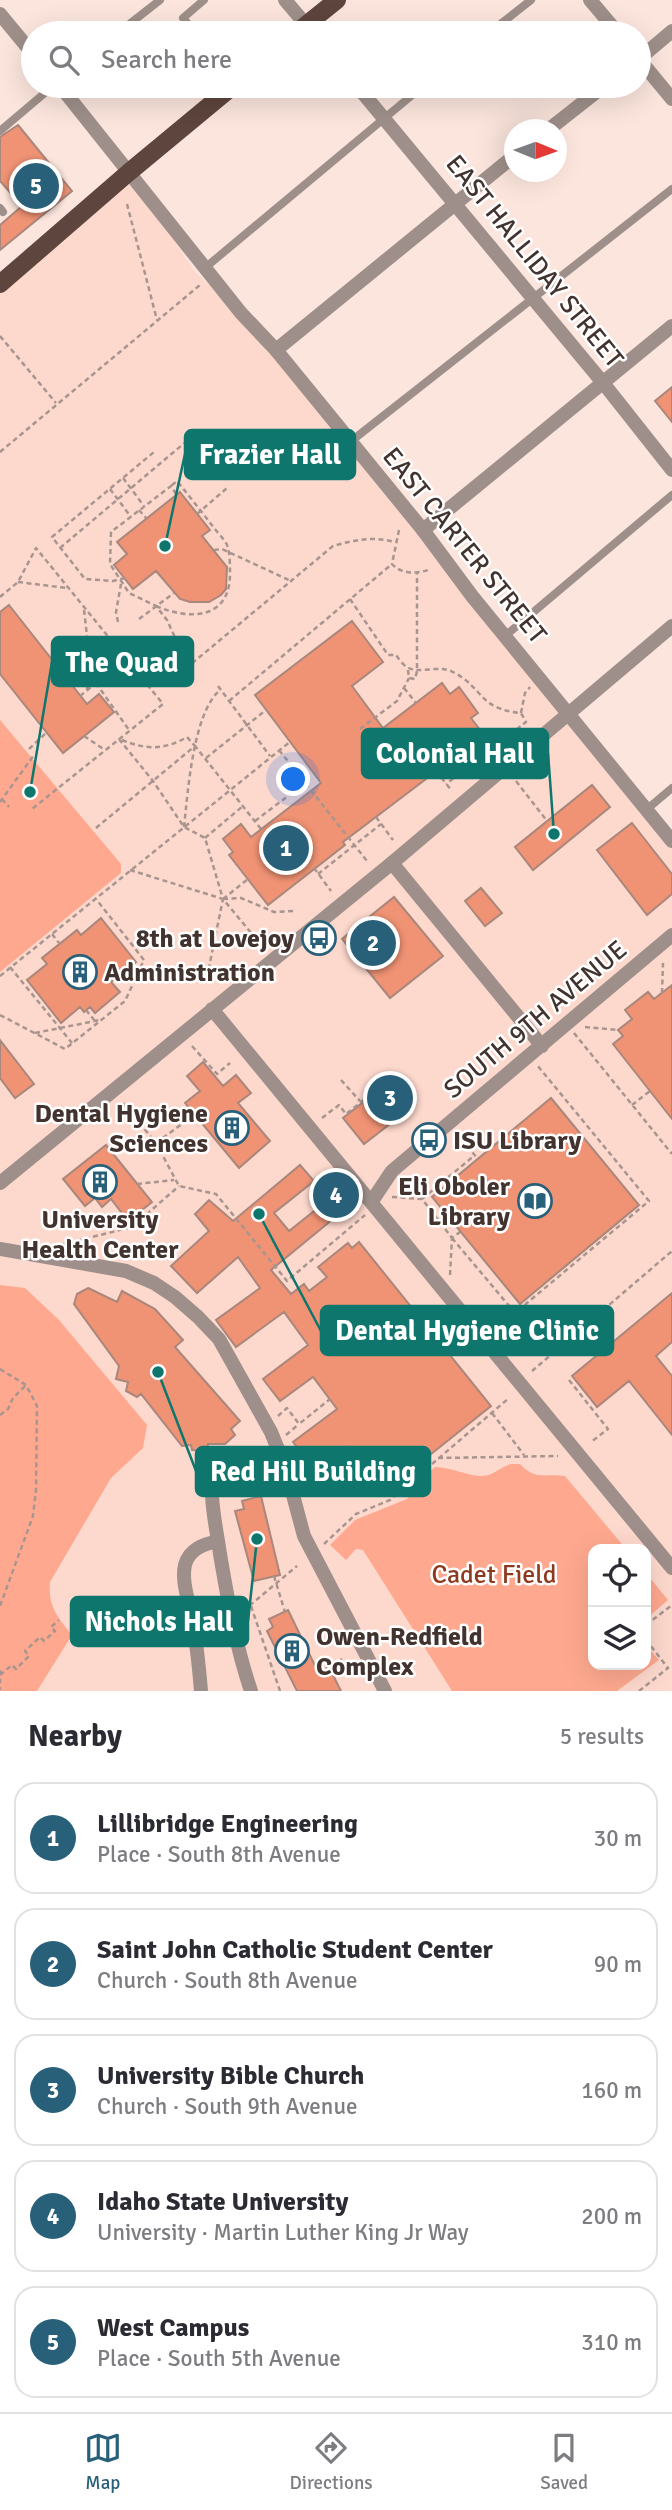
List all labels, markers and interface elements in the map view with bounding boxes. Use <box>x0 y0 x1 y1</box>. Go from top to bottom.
search box <box>21 21 651 98</box>
icon: search <box>45 41 83 79</box>
text: Search here <box>101 44 232 76</box>
north arrow <box>504 119 567 182</box>
street label: EAST HALLIDAY STREET <box>438 149 630 375</box>
pin: 5 <box>13 160 59 212</box>
callout: Frazier Hall <box>185 430 355 479</box>
text: Frazier Hall <box>199 438 341 472</box>
street label: EAST CARTER STREET <box>375 441 553 650</box>
callout: The Quad <box>52 637 193 686</box>
text: The Quad <box>66 646 178 680</box>
callout: Colonial Hall <box>362 729 548 778</box>
text: Colonial Hall <box>376 737 534 771</box>
your location <box>276 762 310 796</box>
pin: 1 <box>263 822 309 874</box>
pin: 2 <box>350 917 396 969</box>
bus stop icon: 8th at Lovejoy <box>300 919 338 957</box>
place label: 8th at Lovejoy <box>136 923 294 955</box>
street label: SOUTH 9TH AVENUE <box>438 934 634 1106</box>
building icon: Administration <box>61 953 99 991</box>
place label: Administration <box>104 957 275 989</box>
pin: 3 <box>367 1072 413 1124</box>
place label: Dental Hygiene Sciences <box>34 1098 208 1160</box>
building icon: Dental Hygiene Sciences <box>213 1109 251 1147</box>
bus stop icon: ISU Library <box>410 1121 448 1159</box>
place label: ISU Library <box>453 1125 581 1157</box>
building icon: University Health Center <box>81 1163 119 1201</box>
pin: 4 <box>313 1169 359 1221</box>
place label: Eli Oboler Library <box>398 1171 511 1233</box>
library icon: Eli Oboler Library <box>516 1182 554 1220</box>
place label: University Health Center <box>21 1204 179 1266</box>
callout: Dental Hygiene Clinic <box>321 1306 613 1355</box>
text: Dental Hygiene Clinic <box>335 1314 599 1348</box>
callout: Red Hill Building <box>196 1447 430 1496</box>
text: Red Hill Building <box>210 1455 416 1489</box>
map controls <box>588 1544 651 1670</box>
button: locate <box>588 1544 651 1607</box>
park label: Cadet Field <box>431 1559 557 1591</box>
callout: Nichols Hall <box>71 1597 248 1646</box>
text: Nichols Hall <box>84 1605 234 1639</box>
button: layers <box>588 1607 651 1670</box>
place label: Owen-Redfield Complex <box>316 1621 483 1683</box>
building icon: Owen-Redfield Complex <box>273 1632 311 1670</box>
text: Nearby <box>28 1718 122 1755</box>
text: 5 results <box>560 1722 644 1751</box>
text: Lillibridge Engineering <box>97 1808 358 1840</box>
text: 1 <box>47 1824 59 1853</box>
text: 30 m <box>594 1824 642 1853</box>
text: Place · South 8th Avenue <box>97 1840 341 1869</box>
text: Saint John Catholic Student Center <box>97 1934 493 1966</box>
text: 2 <box>47 1950 59 1979</box>
text: 90 m <box>594 1950 642 1979</box>
text: Church · South 8th Avenue <box>97 1966 357 1995</box>
text: University Bible Church <box>97 2060 364 2092</box>
text: 3 <box>47 2076 59 2105</box>
text: 160 m <box>581 2076 642 2105</box>
text: Church · South 9th Avenue <box>97 2092 357 2121</box>
text: Idaho State University <box>97 2186 348 2218</box>
text: 4 <box>47 2202 59 2231</box>
text: 200 m <box>581 2202 642 2231</box>
text: University · Martin Luther King Jr Way <box>97 2218 469 2247</box>
text: West Campus <box>97 2312 249 2344</box>
text: 5 <box>47 2328 59 2357</box>
text: 310 m <box>581 2328 642 2357</box>
text: Place · South 5th Avenue <box>97 2344 341 2373</box>
tab: Map <box>84 2429 122 2495</box>
tab: Directions <box>290 2429 373 2495</box>
tab: Saved <box>540 2429 588 2495</box>

